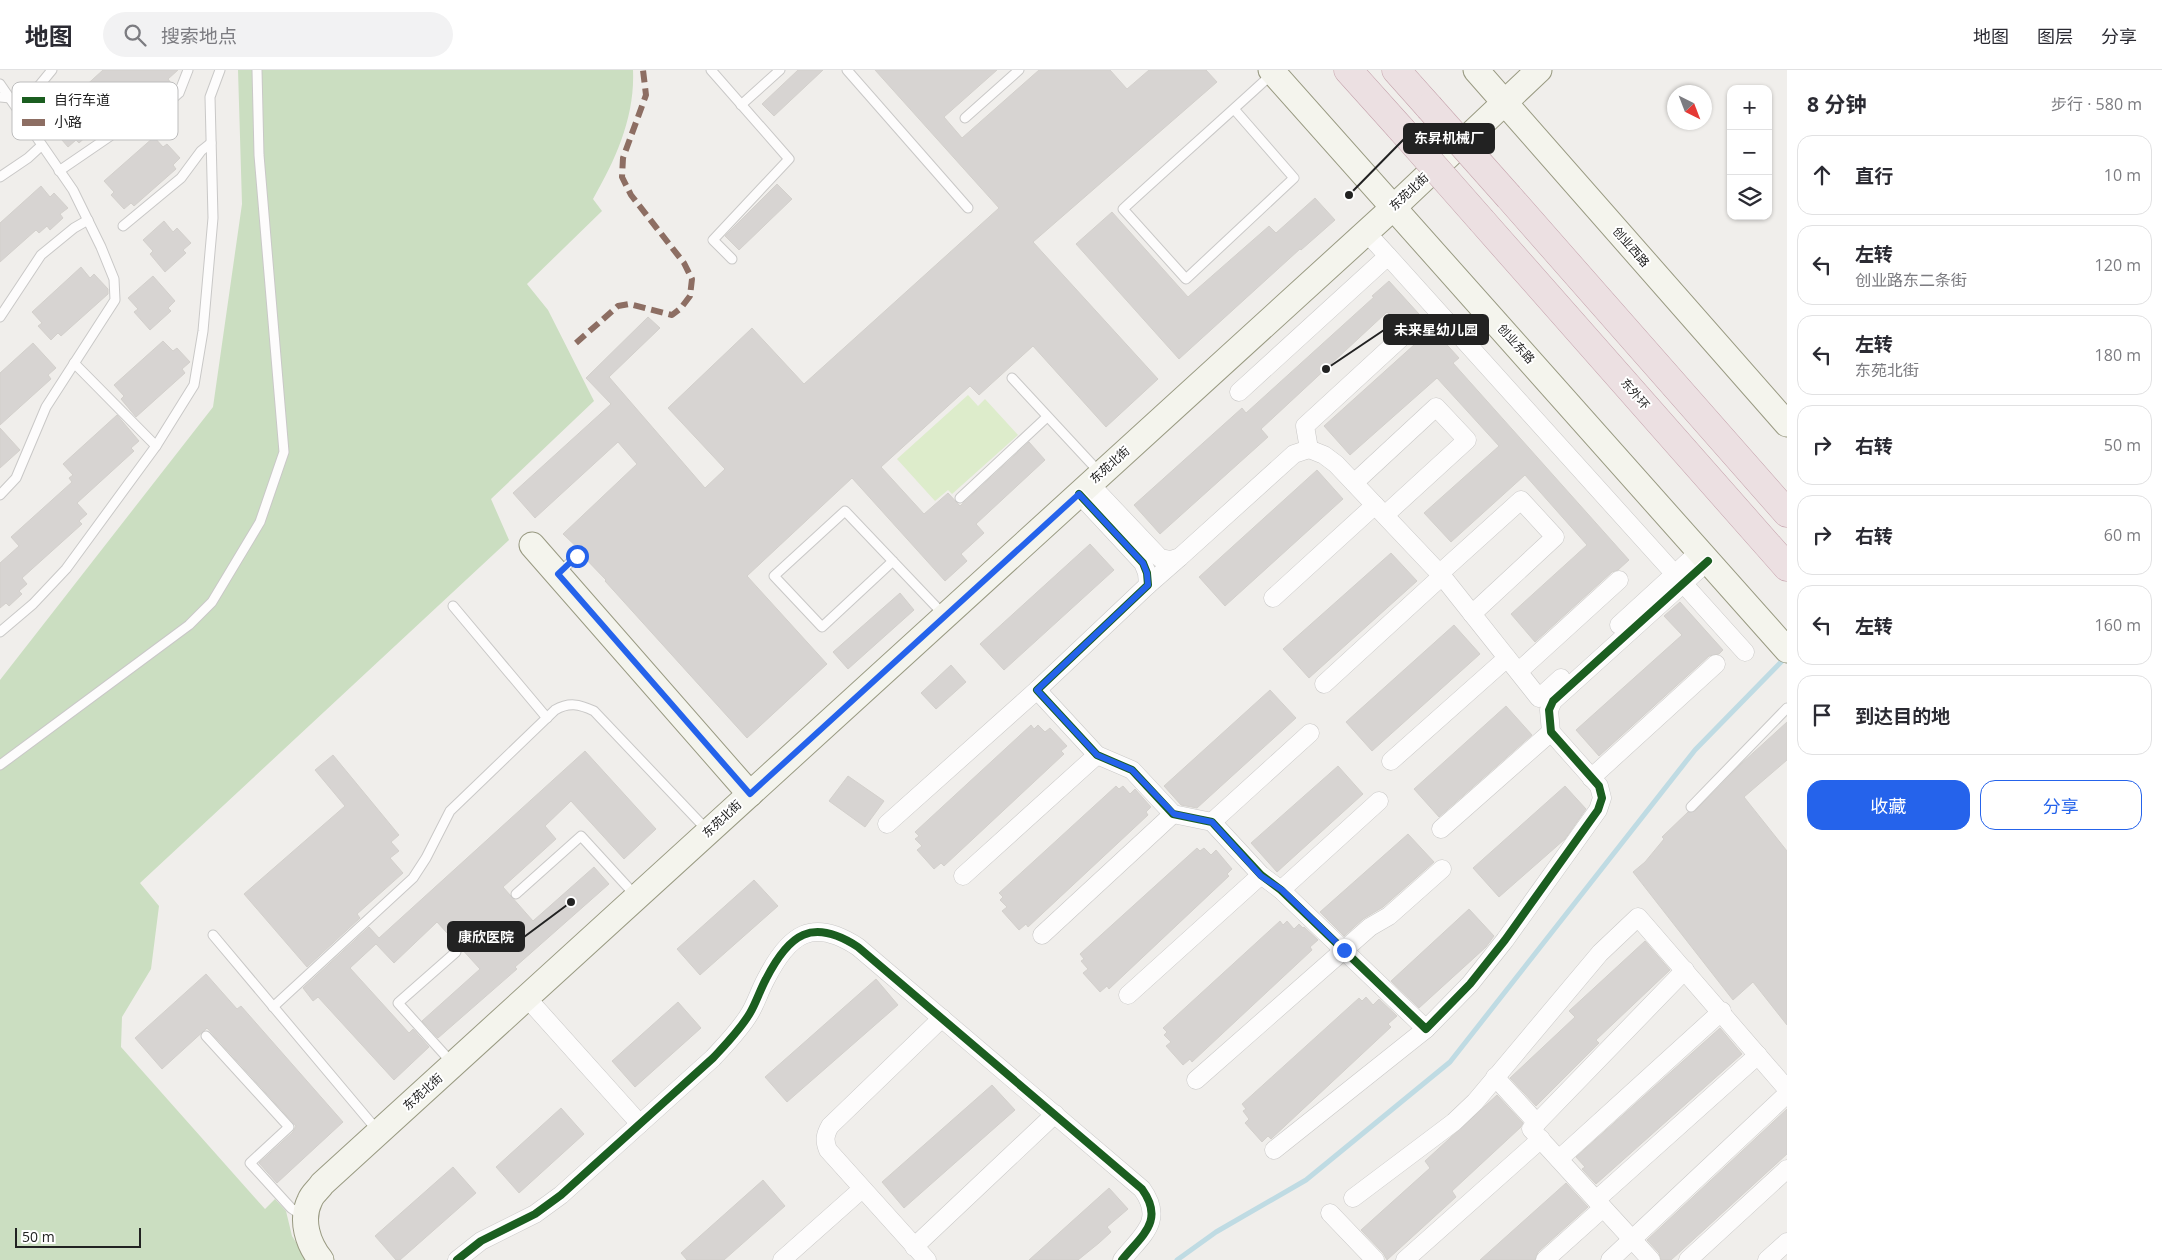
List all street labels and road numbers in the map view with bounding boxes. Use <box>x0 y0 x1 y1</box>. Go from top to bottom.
street label: 东苑北街 <box>1385 169 1432 214</box>
street label: 创业西路 <box>1609 223 1654 270</box>
street label: 创业东路 <box>1494 320 1539 367</box>
street label: 东外环 <box>1617 375 1654 413</box>
street label: 东苑北街 <box>1086 442 1133 487</box>
street label: 东苑北街 <box>698 796 745 841</box>
street label: 东苑北街 <box>399 1069 446 1114</box>

